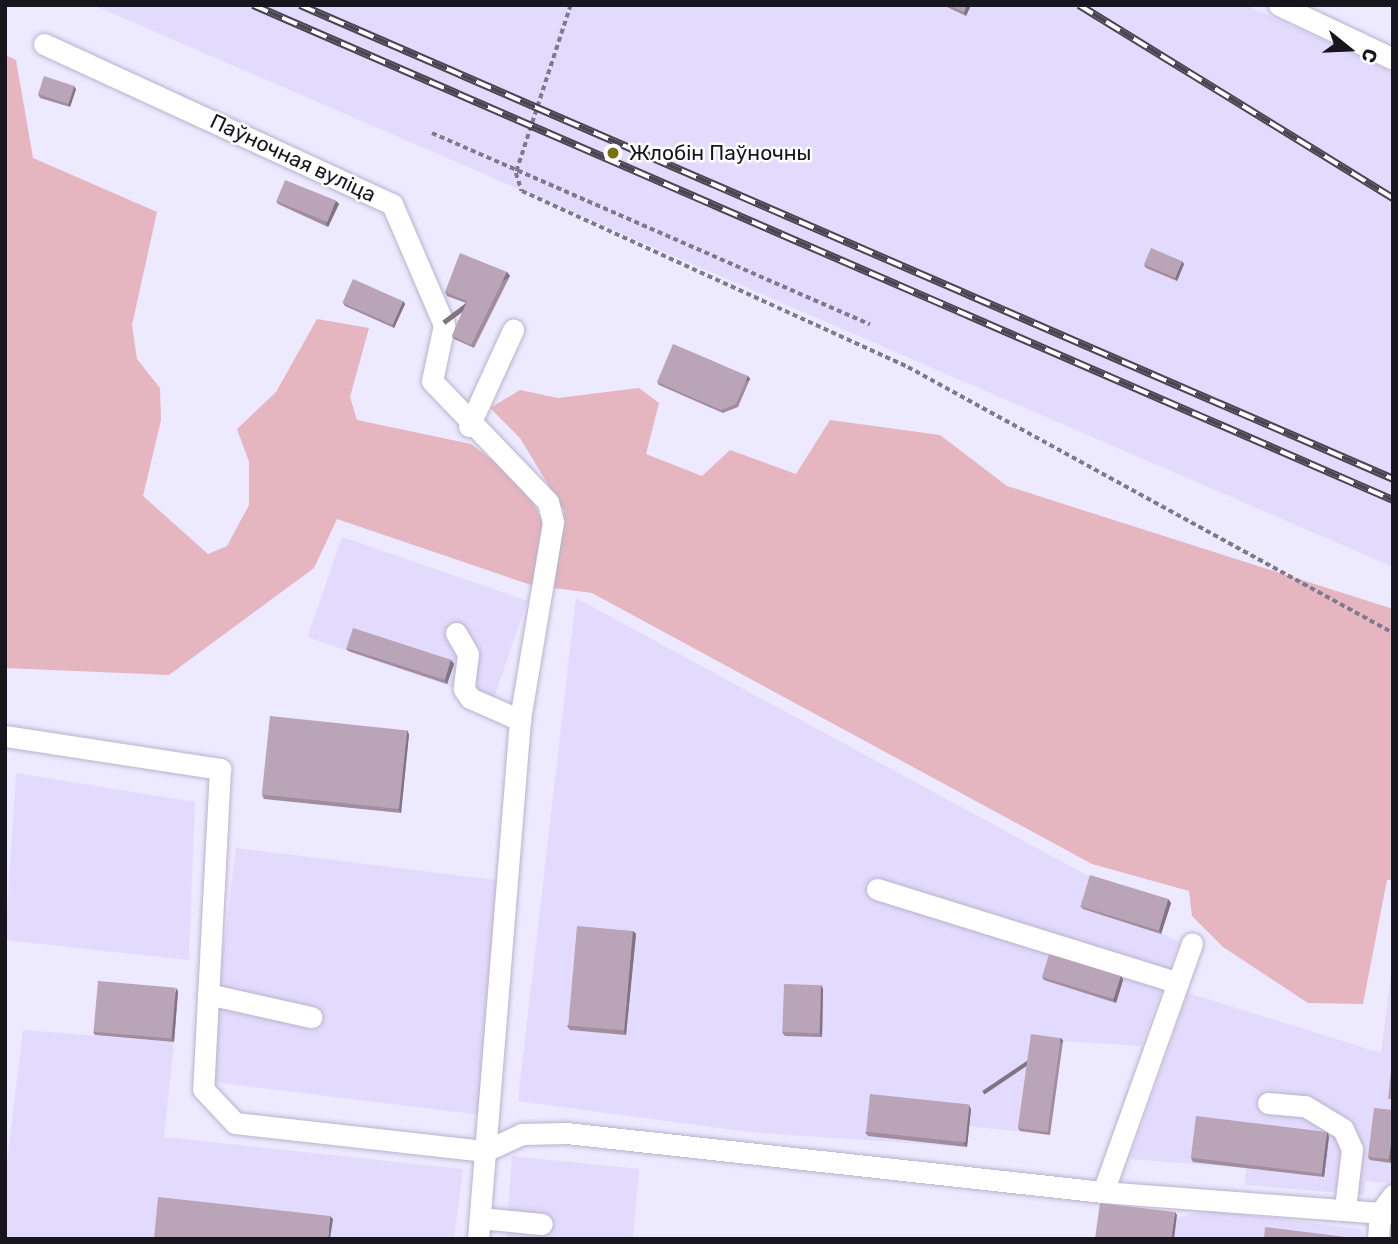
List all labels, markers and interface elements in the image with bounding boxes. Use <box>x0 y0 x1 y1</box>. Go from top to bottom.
north arrow <box>1314 14 1384 84</box>
text: С <box>1356 46 1382 66</box>
street label: Паўночная вуліца <box>206 109 380 207</box>
place label: Жлобін Паўночны <box>629 140 811 166</box>
marker: Жлобін Паўночны <box>603 143 623 163</box>

